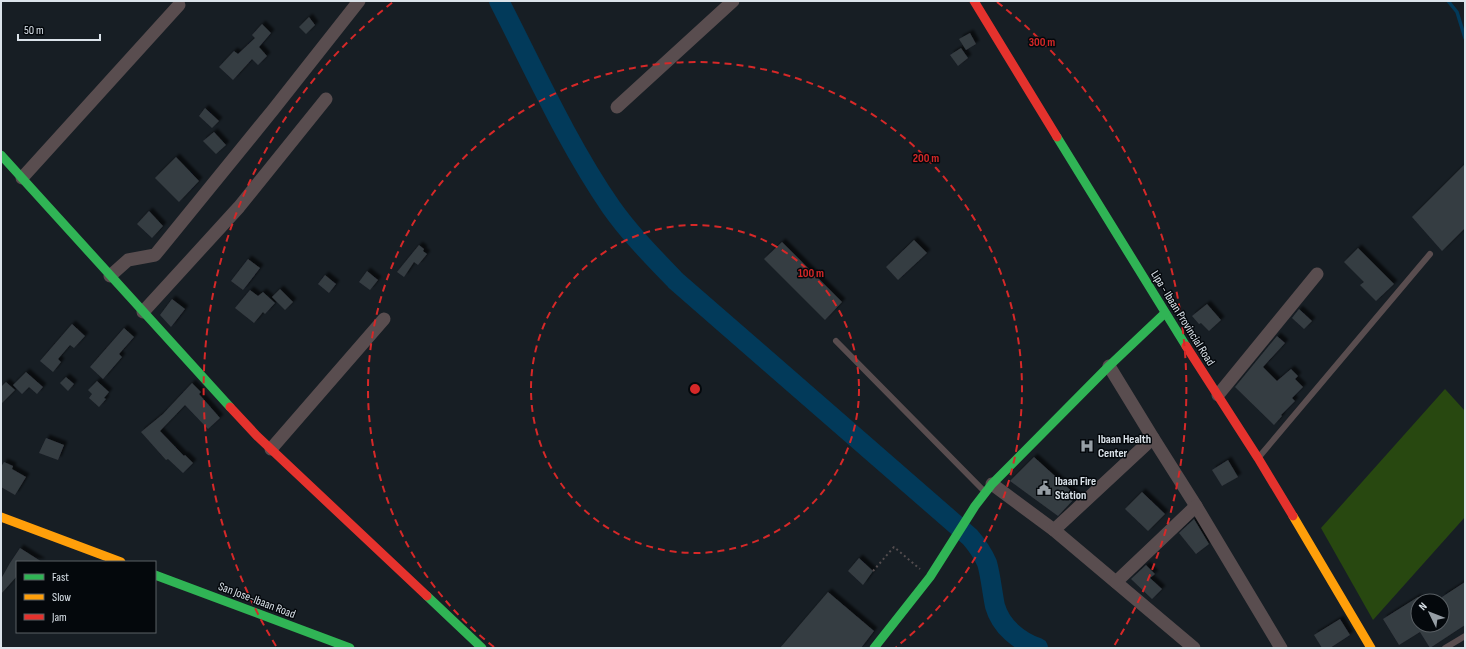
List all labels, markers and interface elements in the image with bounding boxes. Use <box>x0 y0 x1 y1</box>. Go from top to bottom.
scale bar <box>18 16 100 42</box>
text: 50 m <box>24 23 44 38</box>
text: 300 m <box>1029 35 1055 50</box>
text: 200 m <box>913 151 939 166</box>
text: 100 m <box>798 266 824 281</box>
street label: Lipa - Ibaan Provincial Road <box>1147 268 1218 369</box>
centre of rings <box>688 382 702 396</box>
place label: Ibaan Health Center <box>1098 432 1151 461</box>
hospital icon: Ibaan Health Center <box>1079 438 1095 454</box>
place label: Ibaan Fire Station <box>1055 474 1096 503</box>
public building icon: Ibaan Fire Station <box>1036 480 1052 496</box>
legend <box>16 561 156 633</box>
text: Fast <box>52 570 69 585</box>
street label: San Jose-Ibaan Road <box>216 579 298 622</box>
text: Slow <box>52 590 71 605</box>
north arrow <box>1410 593 1450 633</box>
text: N <box>1416 600 1430 613</box>
text: Jam <box>51 610 67 625</box>

